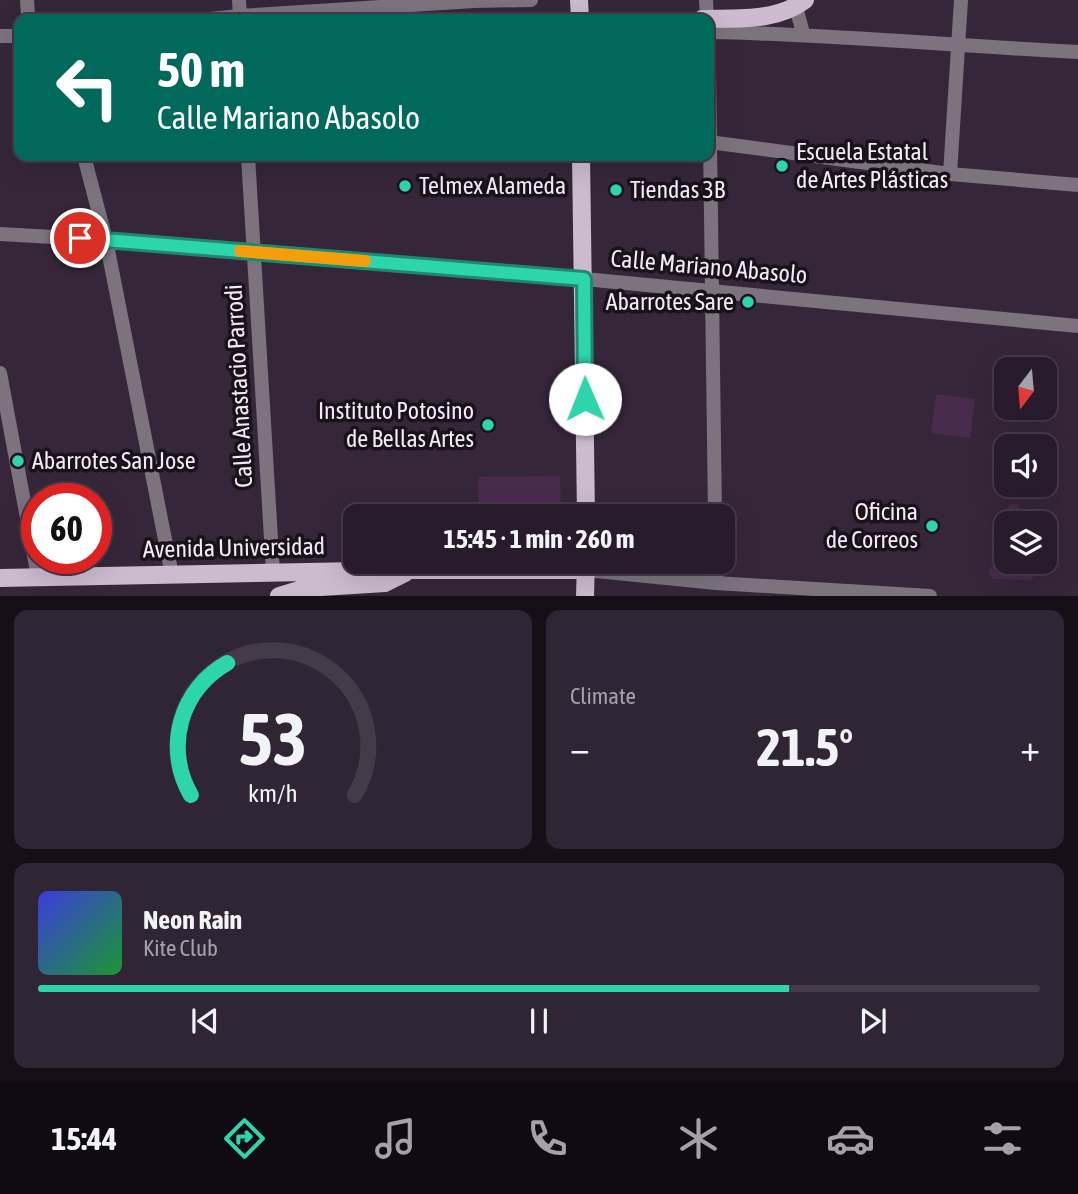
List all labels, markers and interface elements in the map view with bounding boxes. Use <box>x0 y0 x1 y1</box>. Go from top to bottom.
text: 50 m <box>157 41 245 97</box>
icon: left <box>42 42 133 133</box>
text: Calle Mariano Abasolo <box>157 99 420 136</box>
place label: Escuela Estatal de Artes Plásticas <box>796 138 948 193</box>
marker: Escuela Estatal de Artes Plásticas <box>774 158 790 174</box>
place label: Telmex Alameda <box>419 172 566 199</box>
place label: Tiendas 3B <box>630 176 726 203</box>
marker: Telmex Alameda <box>397 178 413 194</box>
marker: Tiendas 3B <box>608 182 624 198</box>
pin <box>50 208 110 268</box>
icon: arrive <box>61 219 99 257</box>
street label: Calle Mariano Abasolo <box>610 244 808 289</box>
street label: Calle Anastacio Parrodi <box>220 284 257 488</box>
place label: Abarrotes Sare <box>606 288 734 315</box>
marker: Abarrotes Sare <box>740 294 756 310</box>
north arrow <box>994 357 1057 420</box>
map controls <box>994 357 1057 574</box>
position arrow <box>548 362 622 436</box>
place label: Instituto Potosino de Bellas Artes <box>318 397 474 452</box>
marker: Instituto Potosino de Bellas Artes <box>480 417 496 433</box>
button: sound <box>994 434 1057 497</box>
place label: Abarrotes San Jose <box>32 447 196 474</box>
marker: Abarrotes San Jose <box>10 453 26 469</box>
speed limit sign: 60 <box>21 483 112 574</box>
place label: Oficina de Correos <box>826 498 918 553</box>
button: layers <box>994 511 1057 574</box>
marker: Oficina de Correos <box>924 518 940 534</box>
text: 15:45 · 1 min · 260 m <box>444 524 634 554</box>
street label: Avenida Universidad <box>143 532 325 563</box>
text: Climate <box>570 683 636 709</box>
text: 53 <box>239 698 307 781</box>
text: 21.5° <box>757 717 853 777</box>
text: − <box>570 726 590 769</box>
text: + <box>1020 726 1040 769</box>
text: km/h <box>248 779 298 807</box>
text: Neon Rain <box>143 905 242 935</box>
text: Kite Club <box>143 935 218 961</box>
icon: previous <box>186 1002 224 1040</box>
icon: pause <box>520 1002 558 1040</box>
icon: next <box>854 1002 892 1040</box>
icon: directions <box>220 1114 269 1163</box>
icon: music <box>371 1114 420 1163</box>
icon: phone <box>523 1114 572 1163</box>
icon: climate <box>674 1114 723 1163</box>
icon: car <box>826 1114 875 1163</box>
icon: filters <box>978 1114 1027 1163</box>
text: 15:44 <box>51 1120 117 1157</box>

